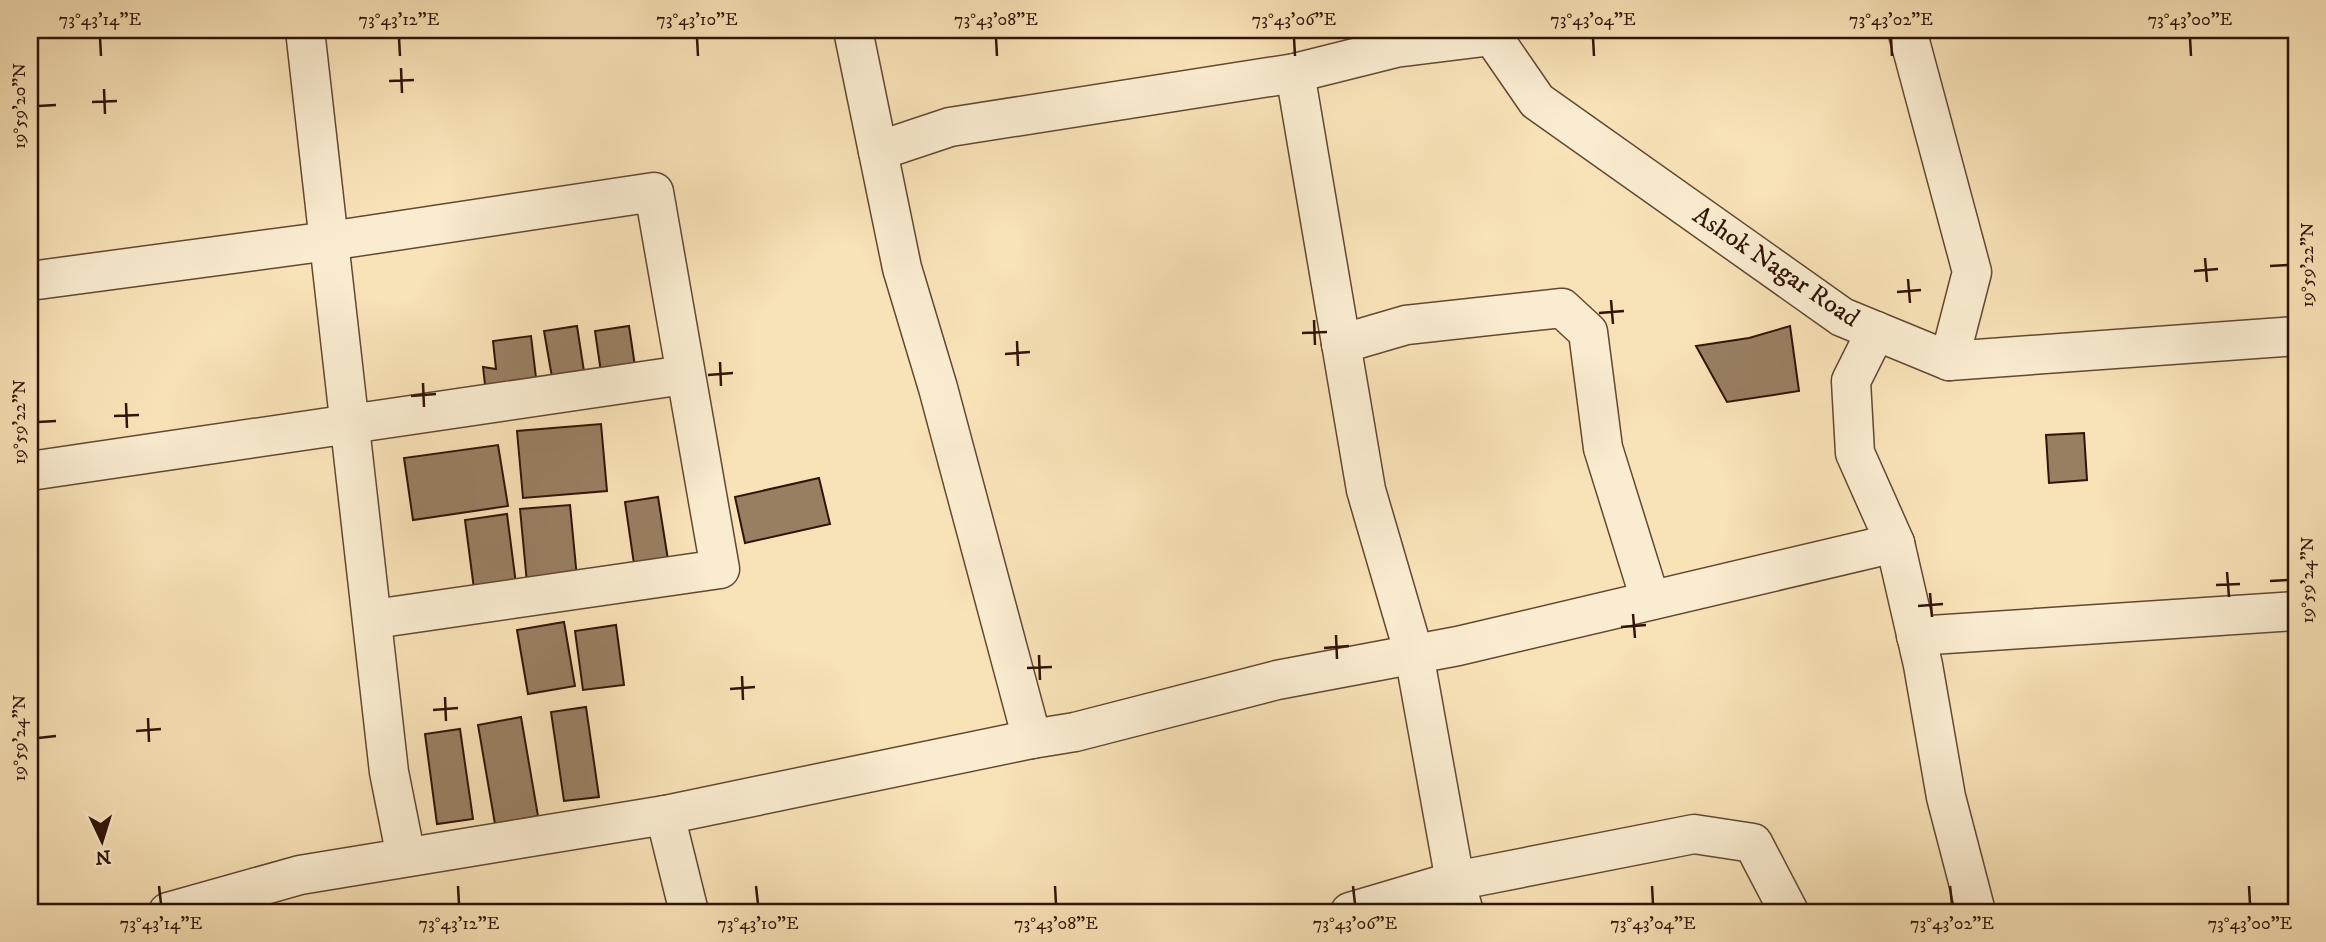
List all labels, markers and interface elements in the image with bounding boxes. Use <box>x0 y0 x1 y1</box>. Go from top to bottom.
text: 73°43'14"E <box>59 9 141 31</box>
text: 73°43'12"E <box>359 9 440 31</box>
text: 73°43'10"E <box>656 9 738 31</box>
text: 73°43'08"E <box>954 9 1038 31</box>
text: 73°43'06"E <box>1252 9 1336 31</box>
text: 73°43'04"E <box>1550 9 1636 31</box>
text: 73°43'02"E <box>1849 9 1933 31</box>
text: 73°43'00"E <box>2148 9 2233 31</box>
text: 19°59'20"N <box>9 63 31 149</box>
street label: Ashok Nagar Road <box>1686 199 1866 335</box>
text: 19°59'22"N <box>2297 222 2319 308</box>
text: 19°59'22"N <box>9 379 31 465</box>
text: 19°59'24"N <box>2297 536 2319 623</box>
text: 19°59'24"N <box>9 694 31 781</box>
north arrow <box>66 806 136 876</box>
text: N <box>94 844 112 869</box>
text: 73°43'14"E <box>120 913 202 935</box>
text: 73°43'12"E <box>419 913 500 935</box>
text: 73°43'10"E <box>717 913 799 935</box>
text: 73°43'08"E <box>1014 913 1098 935</box>
text: 73°43'06"E <box>1313 913 1397 935</box>
text: 73°43'04"E <box>1610 913 1696 935</box>
text: 73°43'02"E <box>1910 913 1994 935</box>
text: 73°43'00"E <box>2208 913 2293 935</box>

